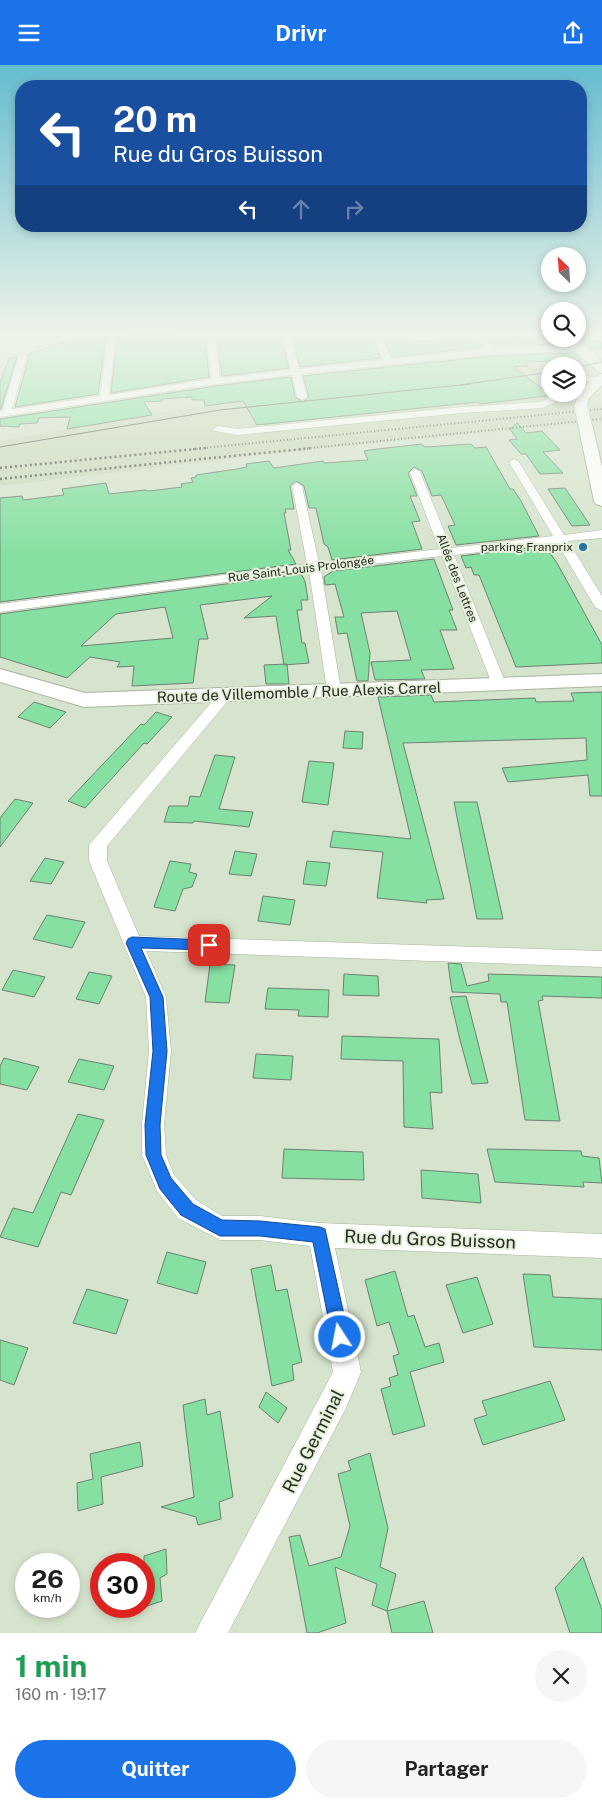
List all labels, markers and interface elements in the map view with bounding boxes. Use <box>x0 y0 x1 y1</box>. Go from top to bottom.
icon: menu <box>15 19 43 47</box>
icon: share <box>559 19 587 47</box>
text: Drivr <box>275 20 327 46</box>
text: 20 m <box>113 99 197 140</box>
icon: left <box>30 100 95 165</box>
text: Rue du Gros Buisson <box>113 141 323 167</box>
icon: left <box>234 195 262 223</box>
icon: ahead <box>287 195 315 223</box>
icon: right <box>340 195 368 223</box>
north arrow <box>541 247 586 293</box>
map controls <box>541 247 586 402</box>
button: search <box>541 302 586 347</box>
button: layers <box>541 357 586 402</box>
street label: Allée des Lettres <box>434 532 480 624</box>
place label: parking Franprix <box>481 540 573 554</box>
marker: parking Franprix <box>577 541 589 553</box>
street label: Rue Saint-Louis Prolongée <box>227 553 375 585</box>
street label: Route de Villemomble / Rue Alexis Carrel <box>156 679 442 705</box>
pin <box>188 924 230 966</box>
icon: arrive <box>195 931 223 959</box>
street label: Rue du Gros Buisson <box>344 1226 516 1252</box>
position arrow <box>313 1310 365 1362</box>
street label: Rue Germinal <box>278 1386 348 1496</box>
speed limit sign: 30 <box>90 1553 155 1618</box>
text: 26 <box>31 1564 64 1594</box>
text: km/h <box>33 1591 62 1605</box>
text: 1 min <box>15 1648 87 1684</box>
button: close <box>535 1650 587 1702</box>
text: 160 m · 19:17 <box>15 1685 106 1704</box>
button: Quitter <box>15 1740 296 1798</box>
button: Partager <box>306 1740 587 1798</box>

